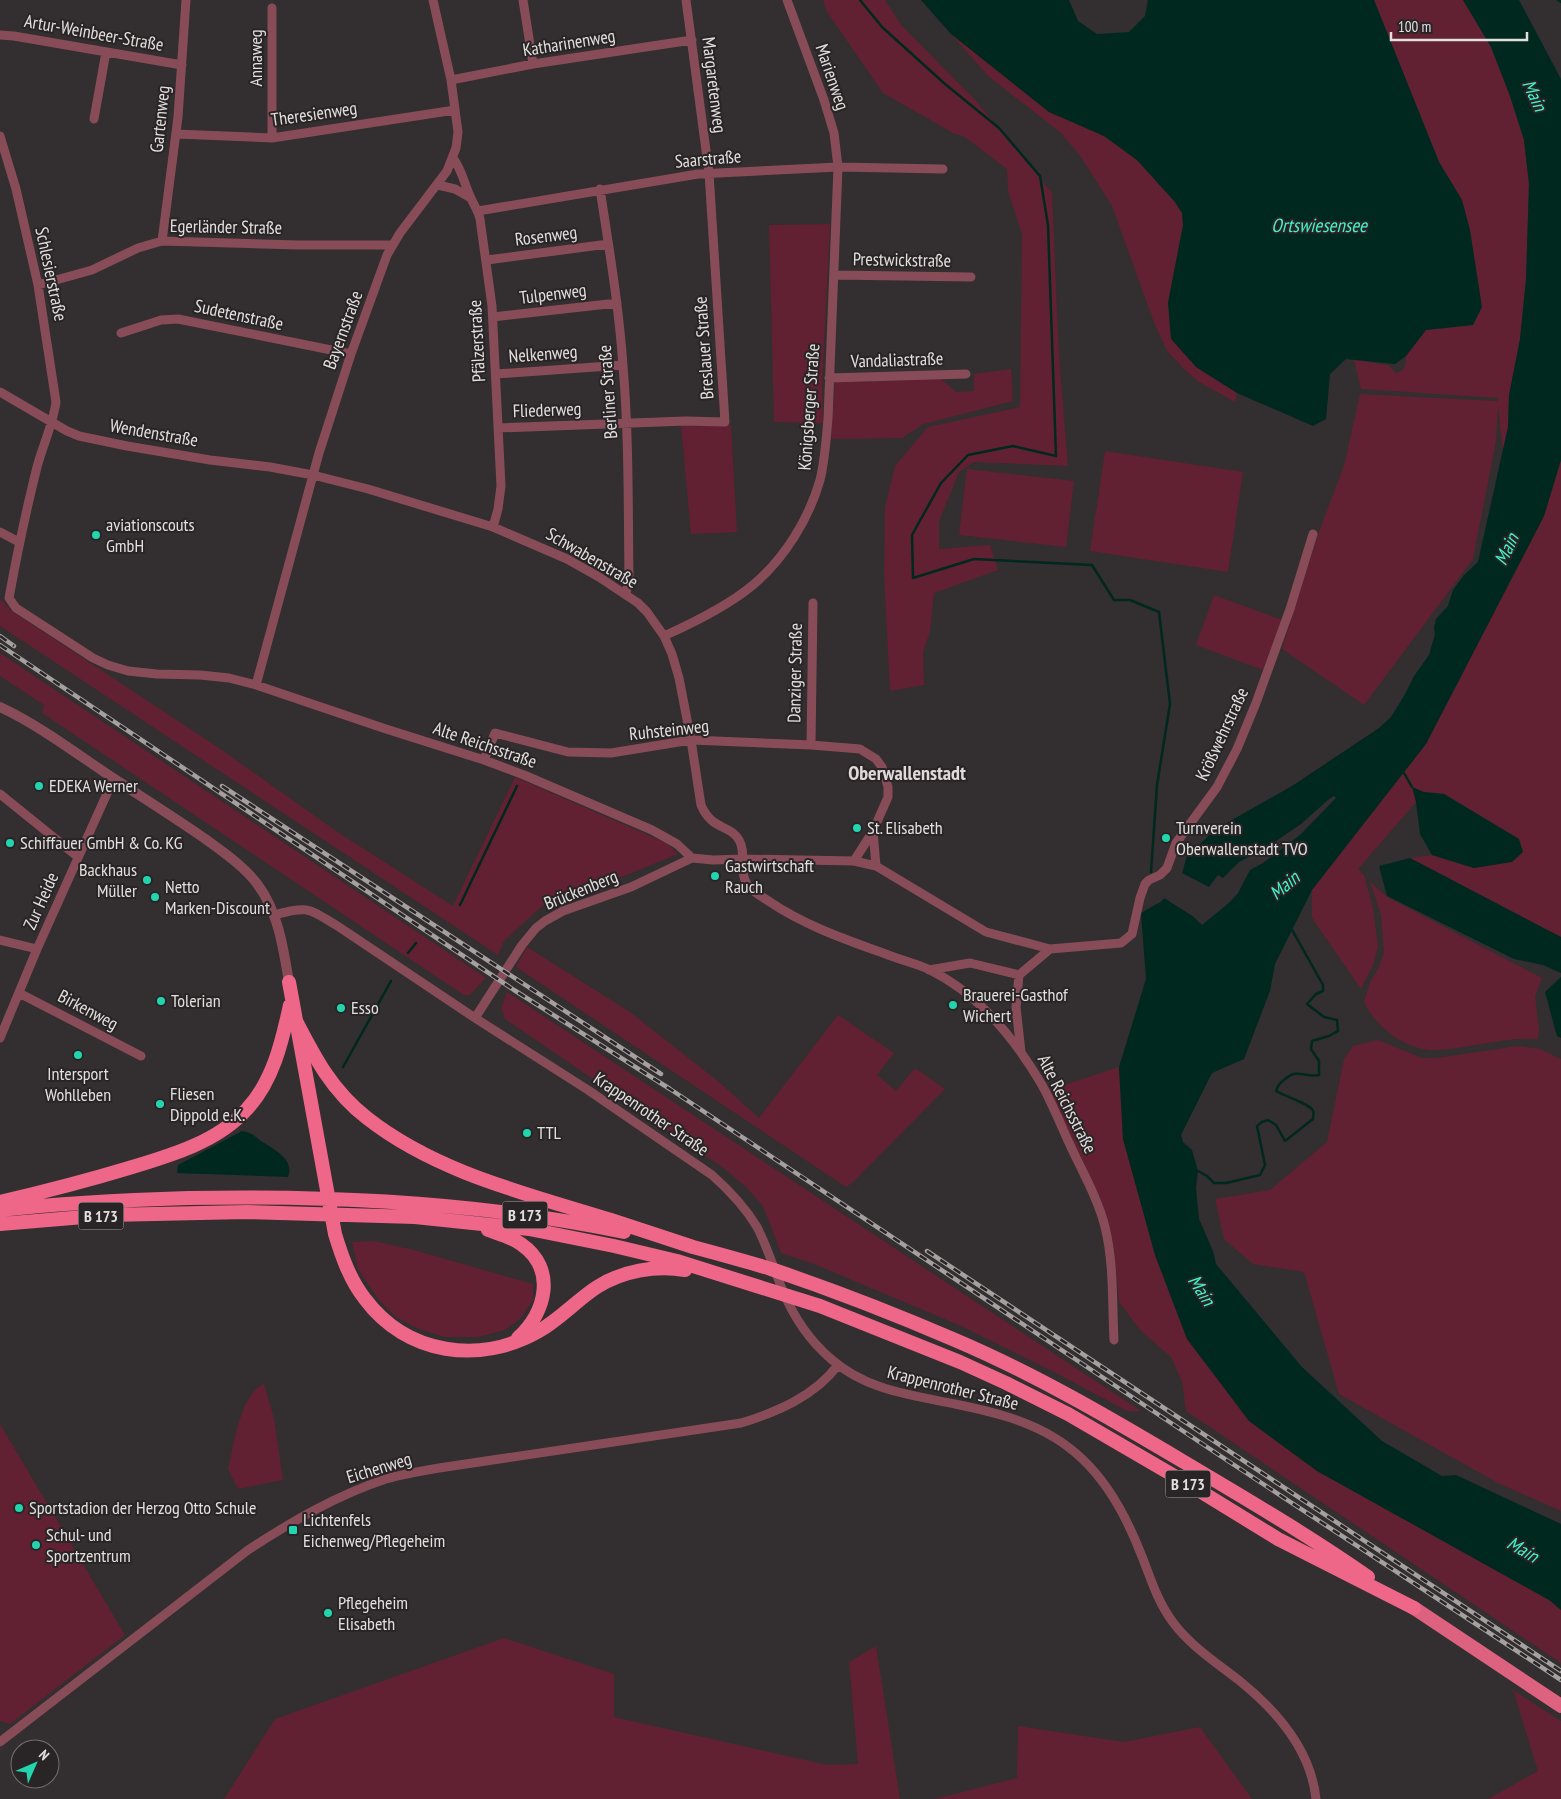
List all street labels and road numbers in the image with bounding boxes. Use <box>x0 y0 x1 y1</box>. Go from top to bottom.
street label: Artur-Weinbeer-Straße <box>23 9 166 56</box>
street label: Katharinenweg <box>521 24 617 61</box>
street label: Annaweg <box>244 29 267 87</box>
street label: Margaretenweg <box>697 36 732 134</box>
street label: Marienweg <box>810 41 854 113</box>
street label: Gartenweg <box>145 84 174 154</box>
street label: Theresienweg <box>269 96 358 131</box>
street label: Saarstraße <box>674 144 742 173</box>
street label: Egerländer Straße <box>170 214 282 239</box>
street label: Rosenweg <box>513 220 578 251</box>
street label: Schlesierstraße <box>30 225 73 323</box>
street label: Prestwickstraße <box>853 247 951 272</box>
street label: Tulpenweg <box>518 278 588 309</box>
street label: Bayernstraße <box>318 287 367 372</box>
street label: Sudetenstraße <box>193 294 286 335</box>
street label: Breslauer Straße <box>688 296 719 400</box>
street label: Pfälzerstraße <box>463 299 490 383</box>
street label: Nelkenweg <box>508 340 578 367</box>
street label: Königsberger Straße <box>793 343 824 471</box>
street label: Berliner Straße <box>593 344 622 440</box>
street label: Vandaliastraße <box>849 346 944 373</box>
street label: Fliederweg <box>512 397 582 422</box>
street label: Wendenstraße <box>108 413 200 452</box>
street label: Schwabenstraße <box>542 522 642 593</box>
street label: Danziger Straße <box>782 623 807 723</box>
street label: Krößwehrstraße <box>1190 684 1253 784</box>
street label: Ruhsteinweg <box>628 714 710 745</box>
street label: Alte Reichsstraße <box>430 716 540 773</box>
street label: Brückenberg <box>540 864 621 915</box>
street label: Zur Heide <box>18 869 63 933</box>
street label: Birkenweg <box>54 984 122 1035</box>
street label: Alte Reichsstraße <box>1033 1051 1102 1157</box>
street label: Krappenrother Straße <box>589 1066 713 1161</box>
road number: B 173 <box>78 1202 124 1230</box>
road number: B 173 <box>502 1202 548 1228</box>
street label: Krappenrother Straße <box>885 1360 1021 1415</box>
street label: Eichenweg <box>344 1447 414 1488</box>
road number: B 173 <box>1166 1470 1210 1498</box>

